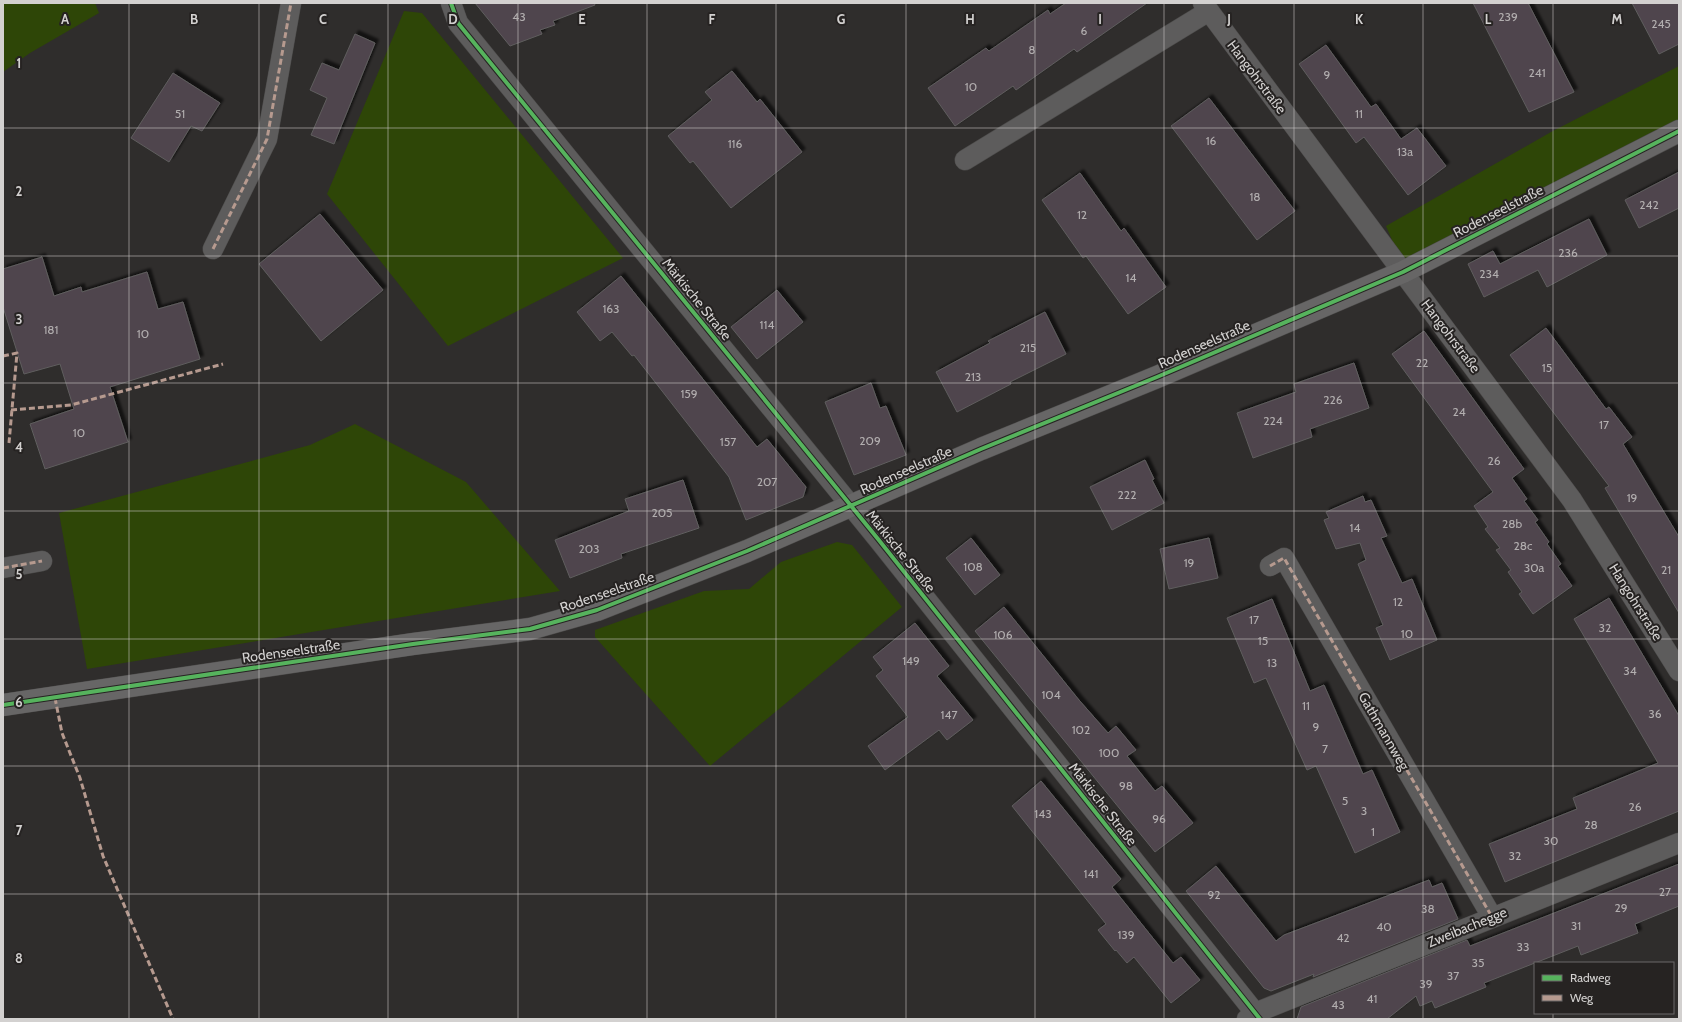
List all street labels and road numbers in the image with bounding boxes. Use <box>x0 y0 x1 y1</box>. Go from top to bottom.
street label: Hangohrstraße <box>1223 37 1291 117</box>
street label: Rodenseelstraße <box>1450 181 1546 241</box>
street label: Märkische Straße <box>658 254 736 344</box>
street label: Hangohrstraße <box>1417 296 1485 376</box>
street label: Rodenseelstraße <box>1155 316 1253 372</box>
street label: Rodenseelstraße <box>857 442 955 498</box>
street label: Märkische Straße <box>862 506 940 596</box>
street label: Hangohrstraße <box>1605 560 1667 644</box>
street label: Rodenseelstraße <box>557 567 657 617</box>
street label: Rodenseelstraße <box>241 635 341 667</box>
street label: Gathmannweg <box>1354 689 1414 774</box>
street label: Märkische Straße <box>1065 759 1141 849</box>
street label: Zweibachegge <box>1424 903 1510 951</box>

